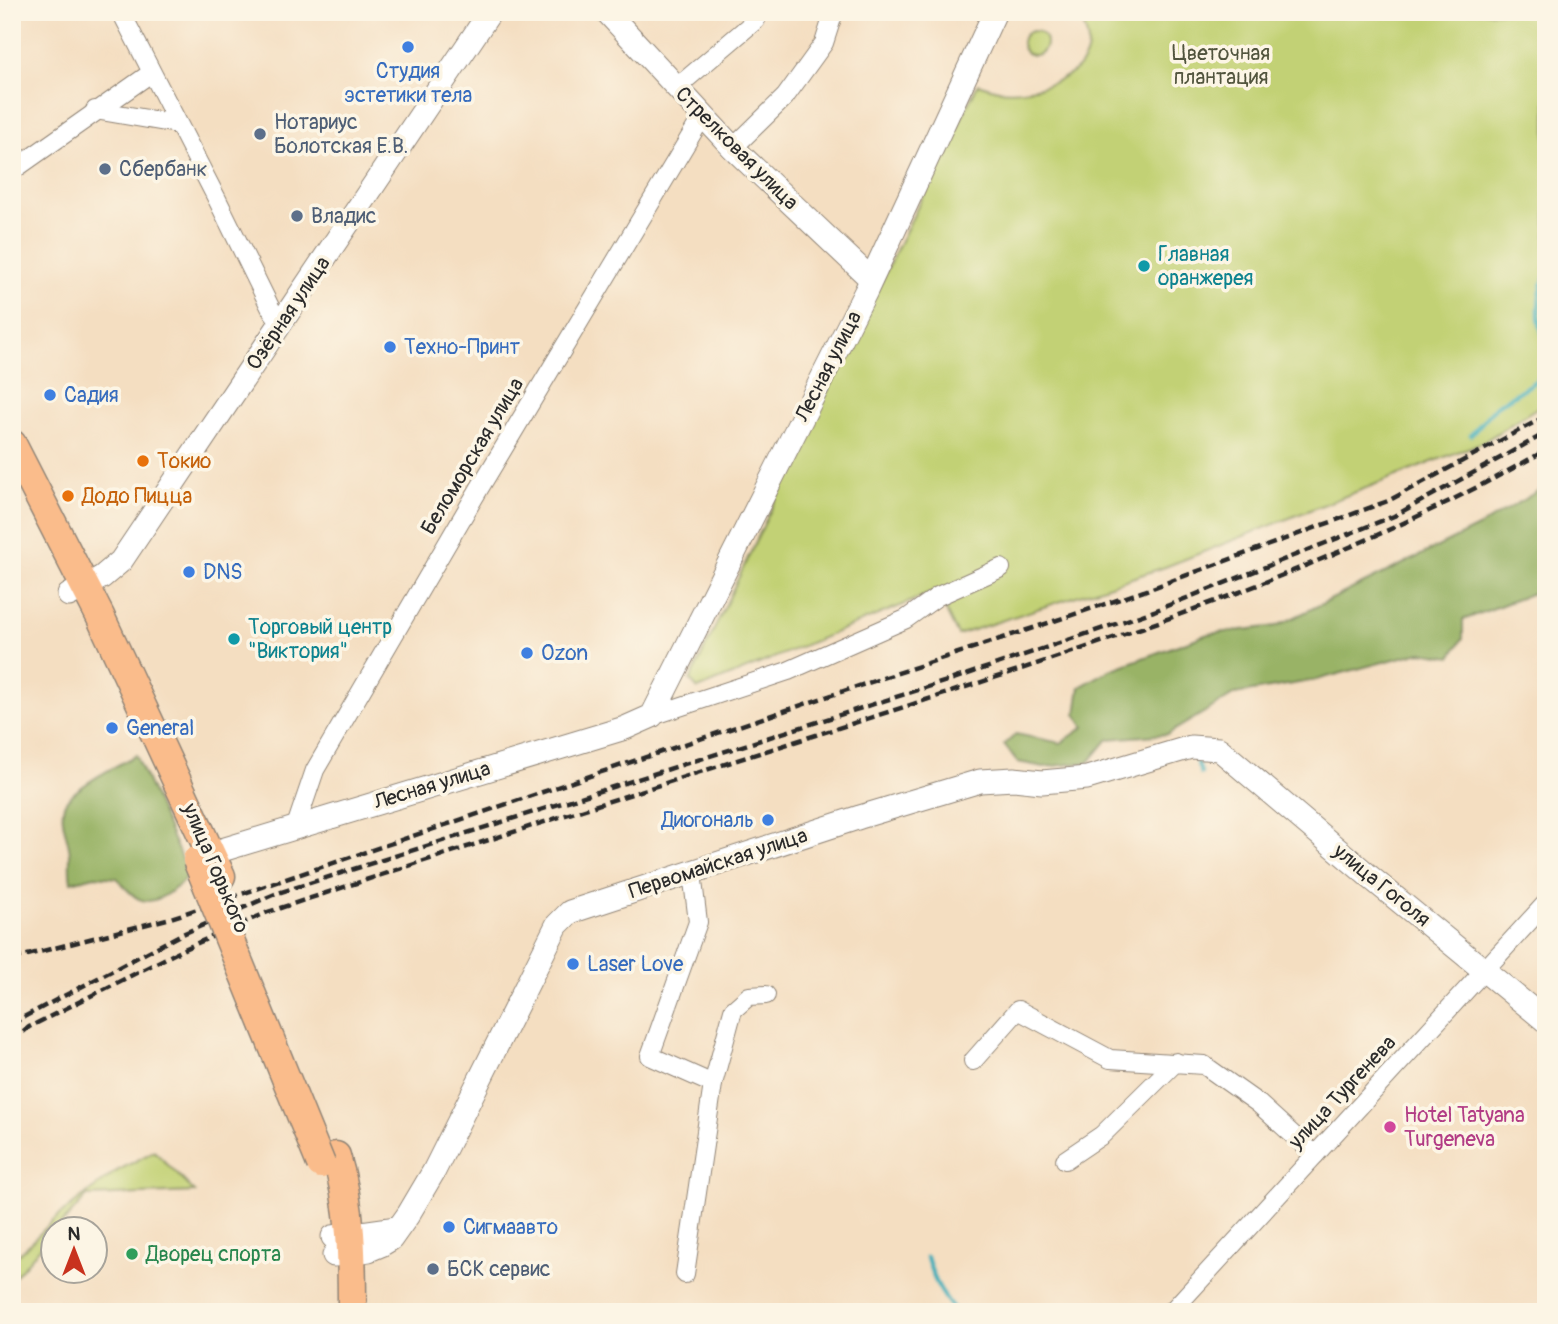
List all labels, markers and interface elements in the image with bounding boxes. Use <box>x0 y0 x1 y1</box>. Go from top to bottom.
marker: Студия эстетики тела <box>400 39 416 55</box>
park label: Цветочная плантация <box>1172 40 1270 91</box>
place label: Студия эстетики тела <box>344 58 472 109</box>
street label: Стрелковая улица <box>669 81 804 216</box>
place label: Нотариус Болотская Е.В. <box>274 109 408 160</box>
marker: Нотариус Болотская Е.В. <box>252 126 268 142</box>
place label: Сбербанк <box>119 156 208 183</box>
marker: Сбербанк <box>97 161 113 177</box>
place label: Владис <box>311 203 376 230</box>
marker: Владис <box>289 208 305 224</box>
place label: Главная оранжерея <box>1158 241 1253 292</box>
street label: Озёрная улица <box>240 251 336 375</box>
marker: Главная оранжерея <box>1136 258 1152 274</box>
street label: Лесная улица <box>789 306 868 427</box>
place label: Техно-Принт <box>404 334 521 361</box>
marker: Техно-Принт <box>382 339 398 355</box>
street label: Беломорская улица <box>415 373 530 540</box>
place label: Садия <box>64 382 119 409</box>
marker: Садия <box>42 387 58 403</box>
place label: Токио <box>157 448 211 475</box>
marker: Токио <box>135 453 151 469</box>
place label: Додо Пицца <box>81 483 192 510</box>
marker: Додо Пицца <box>60 488 76 504</box>
place label: DNS <box>203 559 243 586</box>
marker: DNS <box>181 564 197 580</box>
place label: Торговый центр "Виктория" <box>248 614 392 665</box>
marker: Торговый центр "Виктория" <box>226 631 242 647</box>
place label: Ozon <box>541 640 588 667</box>
marker: Ozon <box>519 645 535 661</box>
place label: General <box>126 715 194 742</box>
marker: General <box>104 720 120 736</box>
street label: Лесная улица <box>370 755 494 816</box>
street label: улица Горького <box>176 798 255 937</box>
place label: Диогональ <box>660 807 754 834</box>
marker: Диогональ <box>760 812 776 828</box>
street label: Первомайская улица <box>625 822 811 905</box>
street label: улица Гоголя <box>1327 837 1436 933</box>
place label: Laser Love <box>587 951 684 978</box>
marker: Laser Love <box>565 956 581 972</box>
street label: улица Тургенева <box>1282 1030 1402 1156</box>
place label: Hotel Tatyana Turgeneva <box>1404 1102 1525 1153</box>
marker: Hotel Tatyana Turgeneva <box>1382 1119 1398 1135</box>
place label: Сигмаавто <box>463 1214 558 1241</box>
north arrow <box>38 1216 108 1286</box>
marker: Сигмаавто <box>441 1219 457 1235</box>
text: N <box>68 1222 81 1246</box>
place label: Дворец спорта <box>145 1241 281 1268</box>
marker: Дворец спорта <box>124 1246 140 1262</box>
place label: БСК сервис <box>447 1256 550 1283</box>
marker: БСК сервис <box>425 1261 441 1277</box>

